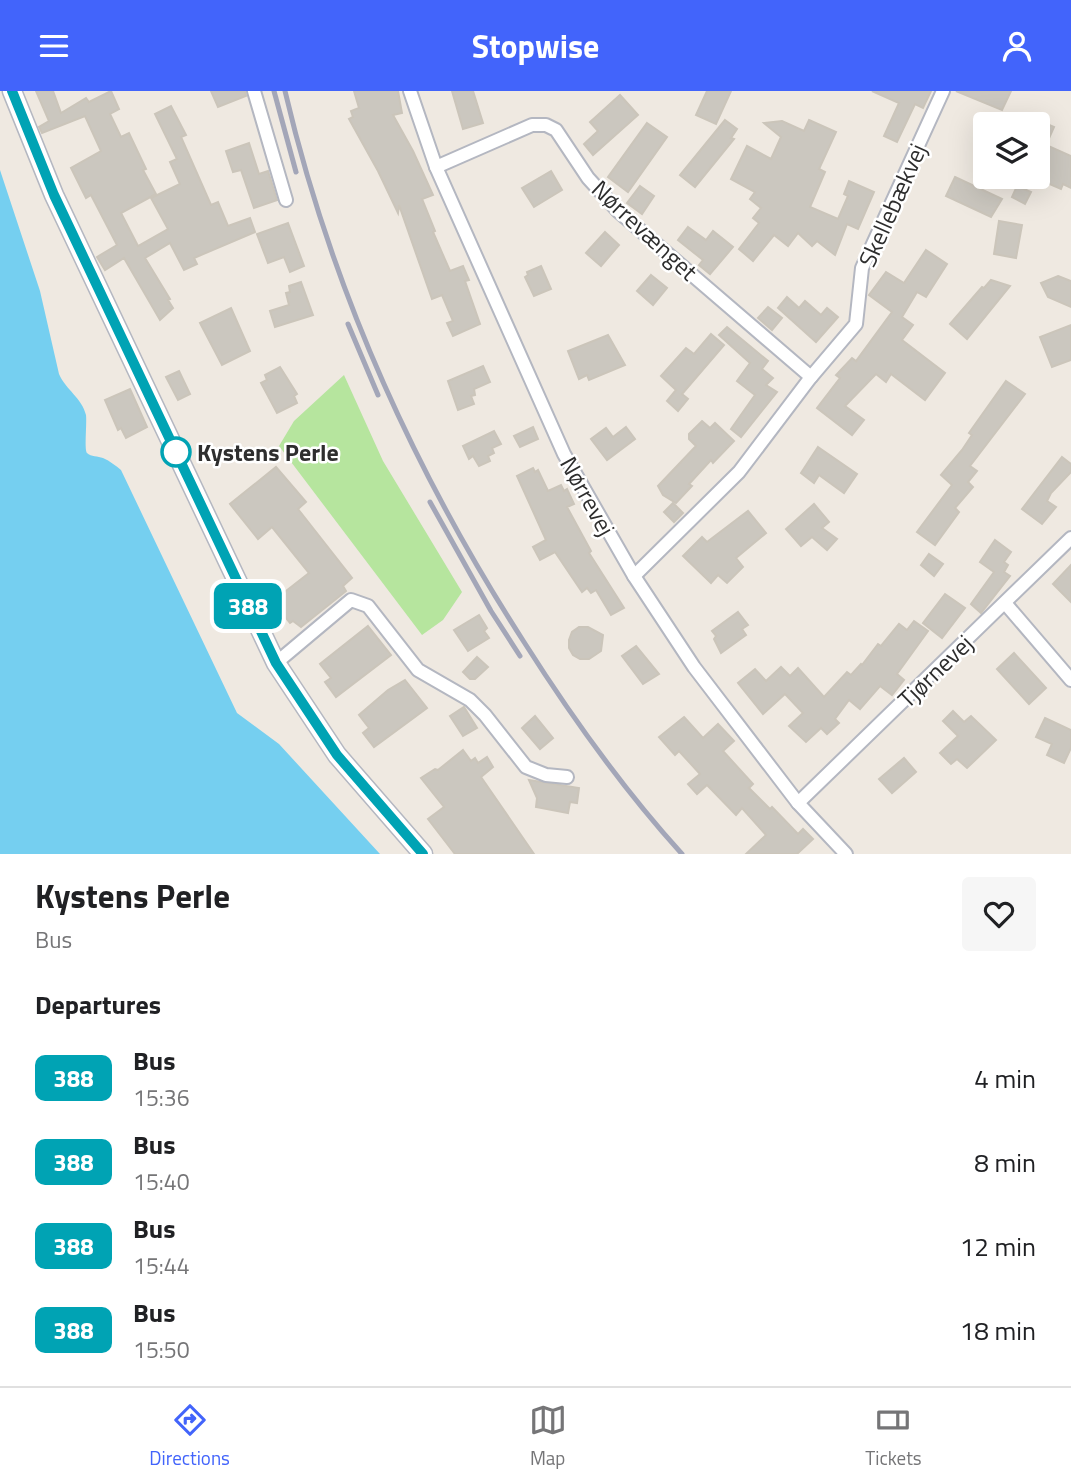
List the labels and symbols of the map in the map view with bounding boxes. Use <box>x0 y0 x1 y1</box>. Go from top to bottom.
street label: Skellebækvej <box>849 138 935 272</box>
street label: Nørrevænget <box>584 171 706 289</box>
place label: Kystens Perle <box>197 434 339 470</box>
marker: Kystens Perle <box>161 437 191 467</box>
street label: Nørrevej <box>551 450 625 542</box>
line badge: 388 <box>208 583 288 629</box>
street label: Tjørnevej <box>889 626 981 716</box>

